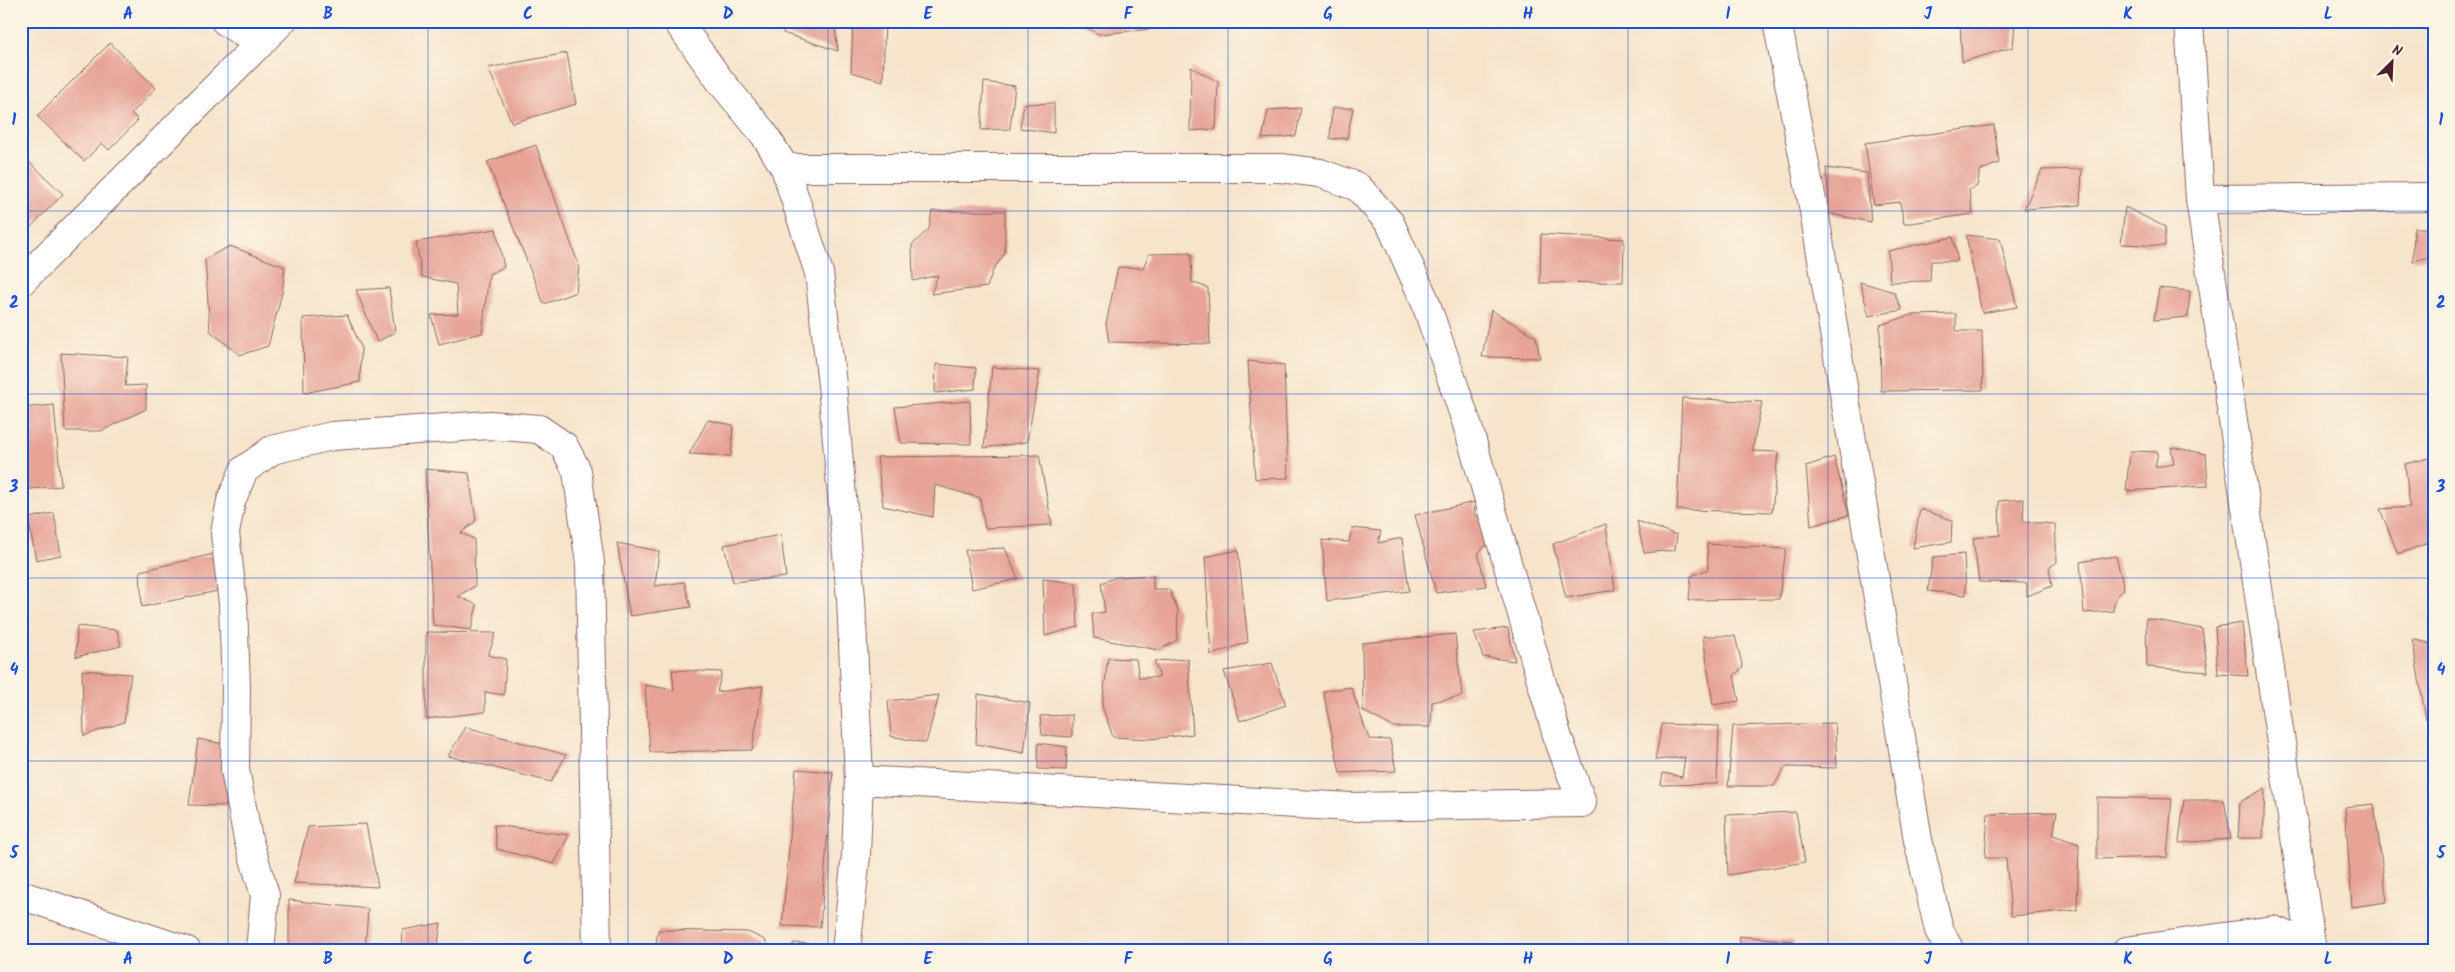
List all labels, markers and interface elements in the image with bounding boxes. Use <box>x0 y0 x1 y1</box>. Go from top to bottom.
text: A <box>123 2 133 27</box>
text: B <box>323 2 333 27</box>
text: C <box>523 2 533 27</box>
text: D <box>723 2 734 27</box>
text: E <box>924 2 934 27</box>
text: F <box>1124 2 1134 27</box>
text: G <box>1323 2 1333 27</box>
text: H <box>1523 2 1533 27</box>
text: I <box>1726 2 1731 27</box>
text: J <box>1924 2 1933 27</box>
text: K <box>2123 2 2133 27</box>
text: L <box>2324 2 2332 27</box>
north arrow <box>2368 38 2418 88</box>
text: N <box>2388 39 2406 63</box>
text: 1 <box>12 108 17 133</box>
text: 1 <box>2439 108 2444 133</box>
text: 2 <box>9 291 19 316</box>
text: 2 <box>2436 291 2446 316</box>
text: 3 <box>9 475 19 500</box>
text: 3 <box>2436 475 2446 500</box>
text: 4 <box>10 658 19 683</box>
text: 4 <box>2437 658 2446 683</box>
text: 5 <box>9 841 20 866</box>
text: 5 <box>2436 841 2447 866</box>
text: A <box>123 947 133 972</box>
text: B <box>323 947 333 972</box>
text: C <box>523 947 533 972</box>
text: D <box>723 947 734 972</box>
text: E <box>924 947 934 972</box>
text: F <box>1124 947 1134 972</box>
text: G <box>1323 947 1333 972</box>
text: H <box>1523 947 1533 972</box>
text: I <box>1726 947 1731 972</box>
text: J <box>1924 947 1933 972</box>
text: K <box>2123 947 2133 972</box>
text: L <box>2324 947 2332 972</box>

